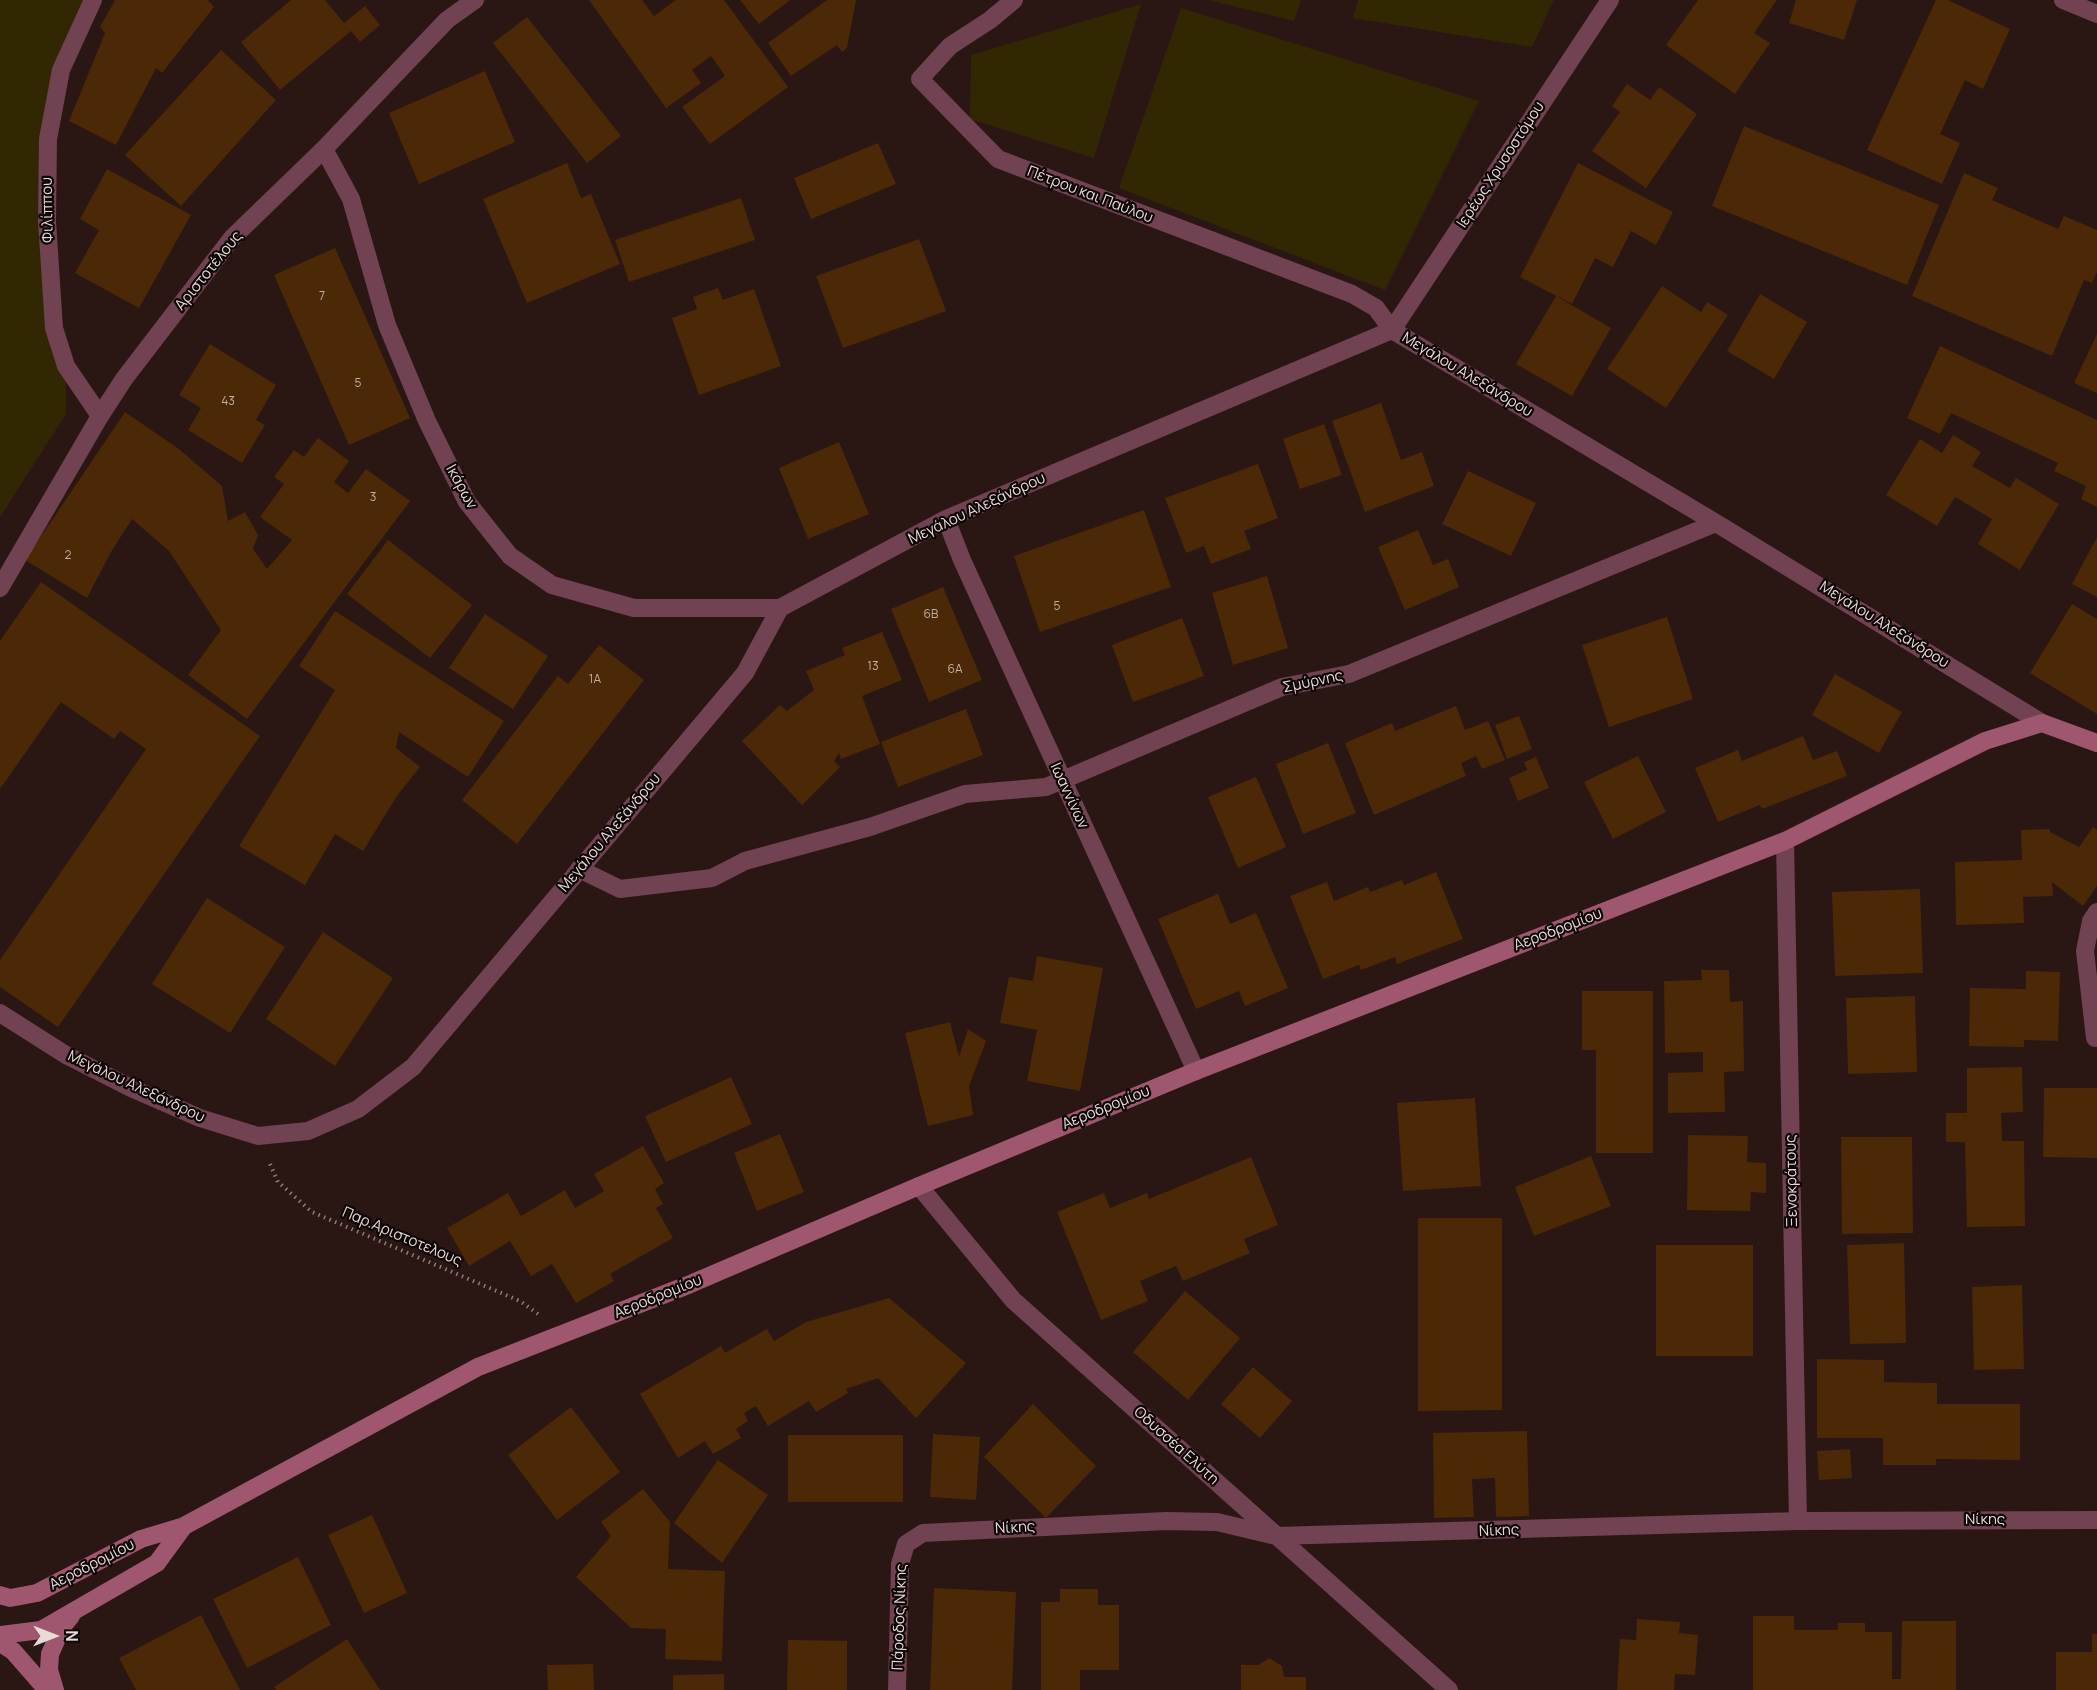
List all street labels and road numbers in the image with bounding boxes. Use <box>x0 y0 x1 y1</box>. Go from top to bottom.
street label: Ιερέως Χρυσοστόμου <box>1453 99 1549 231</box>
street label: Πέτρου και Παύλου <box>1025 163 1155 227</box>
street label: Φιλίππου <box>38 177 58 243</box>
street label: Αριστοτέλους <box>171 228 247 314</box>
street label: Μεγάλου Αλεξάνδρου <box>1398 329 1536 421</box>
street label: Ικάρων <box>442 462 480 512</box>
street label: Μεγάλου Αλεξάνδρου <box>906 469 1048 549</box>
street label: Μεγάλου Αλεξάνδρου <box>1816 578 1952 672</box>
street label: Σμύρνης <box>1281 667 1345 697</box>
street label: Ιωαννίνων <box>1046 760 1092 832</box>
street label: Μεγάλου Αλεξάνδρου <box>555 770 665 896</box>
street label: Αεροδρομίου <box>1511 905 1605 955</box>
street label: Μεγάλου Αλεξάνδρου <box>65 1047 207 1127</box>
street label: Αεροδρομίου <box>1059 1082 1153 1134</box>
street label: Ξενοκράτους <box>1782 1134 1802 1228</box>
street label: Παρ.Αριστοτελους <box>339 1204 465 1270</box>
street label: Αεροδρομίου <box>611 1271 705 1323</box>
street label: Οδυσσέα Ελύτη <box>1130 1403 1222 1489</box>
street label: Νίκης <box>1965 1511 2005 1529</box>
street label: Νίκης <box>994 1518 1036 1538</box>
street label: Νίκης <box>1479 1521 1519 1541</box>
street label: Αεροδρομίου <box>46 1536 138 1594</box>
street label: Πάροδος Νίκης <box>889 1563 911 1671</box>

